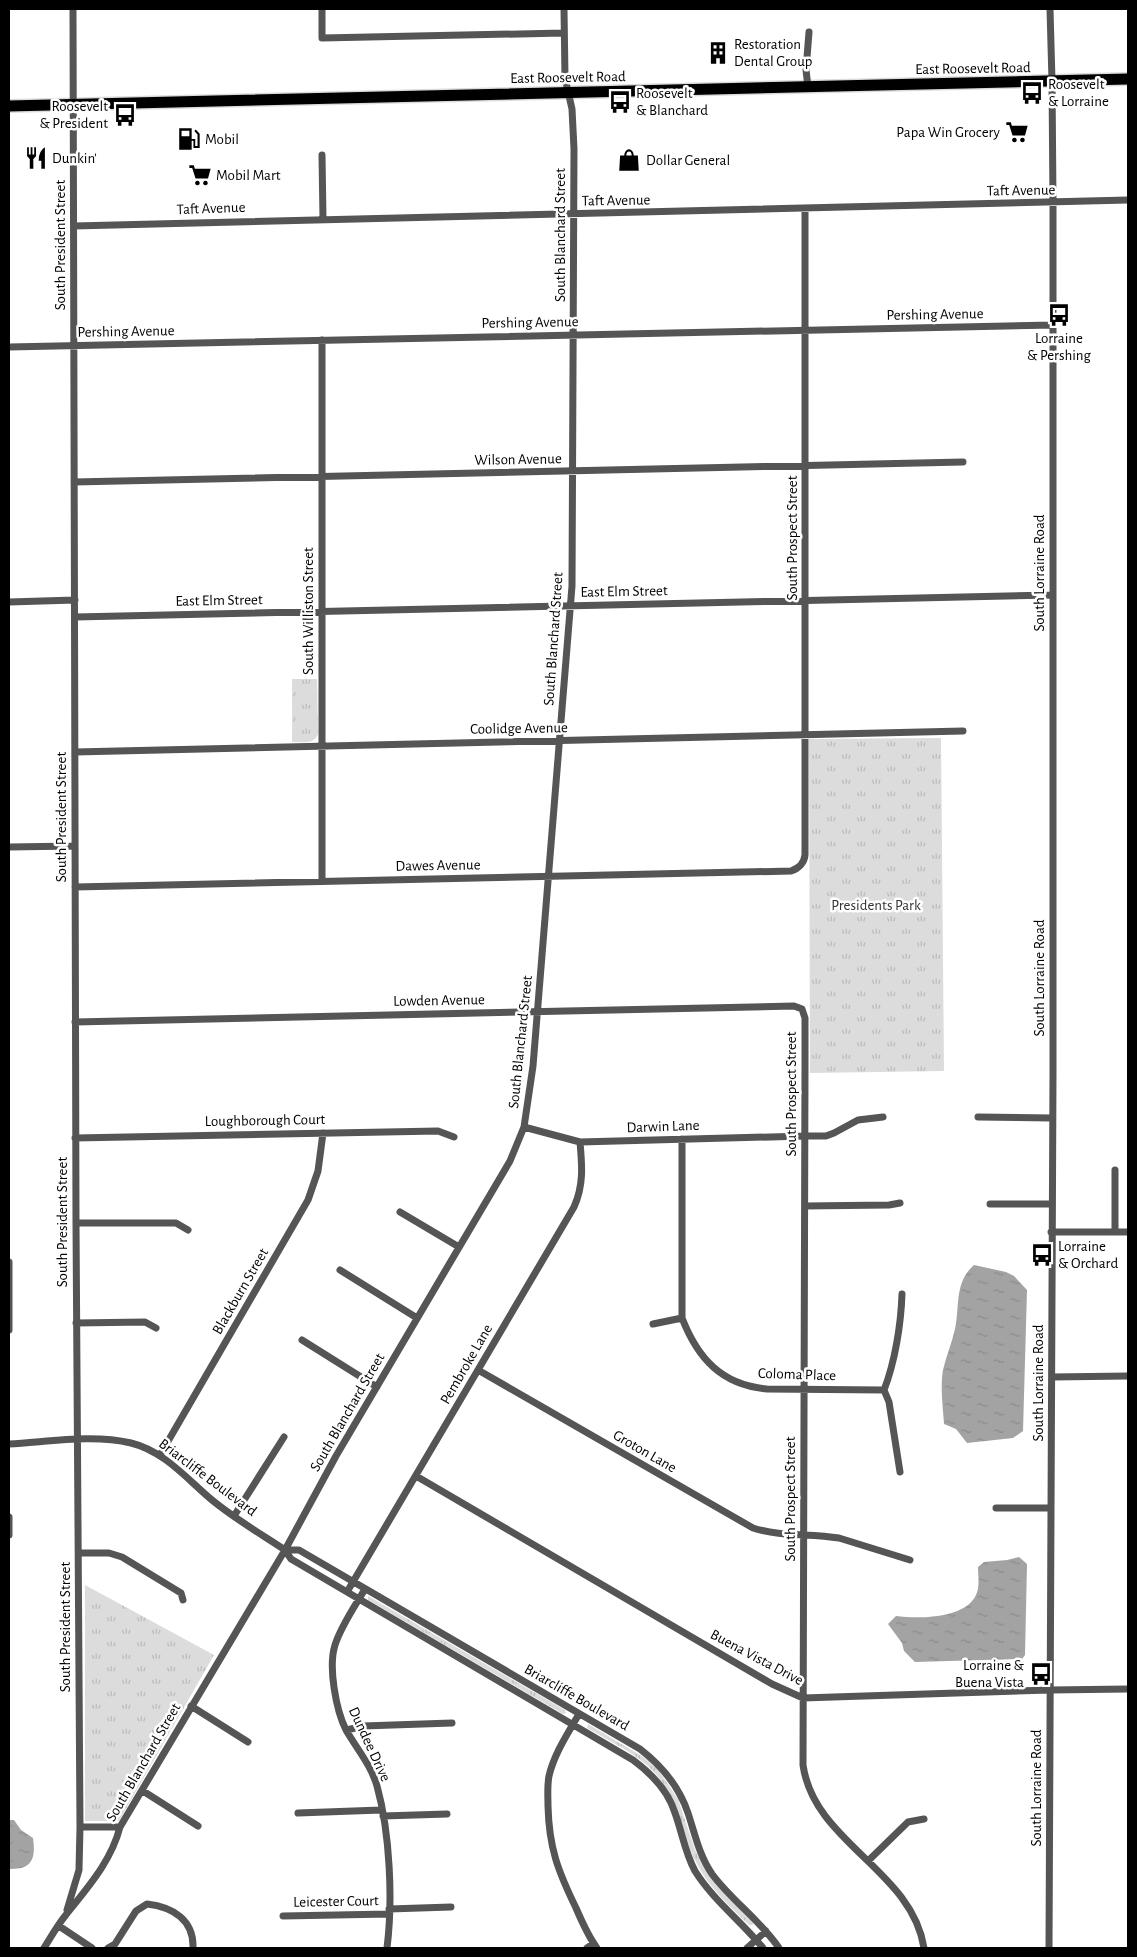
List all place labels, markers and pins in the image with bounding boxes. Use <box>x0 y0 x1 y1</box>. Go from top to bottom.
place label: Restoration Dental Group <box>734 37 812 69</box>
building icon: Restoration Dental Group <box>705 40 731 66</box>
place label: Roosevelt & Lorraine <box>1048 77 1109 109</box>
bus stop icon: Roosevelt & Lorraine <box>1019 80 1045 106</box>
place label: Roosevelt & Blanchard <box>636 86 708 118</box>
bus stop icon: Roosevelt & Blanchard <box>607 89 633 115</box>
place label: Roosevelt & President <box>39 99 108 131</box>
bus stop icon: Roosevelt & President <box>112 102 138 128</box>
supermarket icon: Papa Win Grocery <box>1004 119 1030 145</box>
place label: Papa Win Grocery <box>896 125 1001 140</box>
fuel station icon: Mobil <box>176 126 202 152</box>
place label: Mobil <box>205 132 239 147</box>
restaurant icon: Dunkin' <box>23 145 49 171</box>
shop icon: Dollar General <box>616 147 642 173</box>
place label: Dunkin' <box>52 151 97 166</box>
place label: Dollar General <box>646 153 730 168</box>
supermarket icon: Mobil Mart <box>187 162 213 188</box>
place label: Mobil Mart <box>216 168 281 183</box>
bus stop icon: Lorraine & Pershing <box>1046 302 1072 328</box>
place label: Lorraine & Pershing <box>1027 331 1092 363</box>
place label: Lorraine & Orchard <box>1058 1239 1118 1271</box>
bus stop icon: Lorraine & Orchard <box>1029 1242 1055 1268</box>
place label: Lorraine & Buena Vista <box>955 1658 1025 1690</box>
bus stop icon: Lorraine & Buena Vista <box>1028 1661 1054 1687</box>

